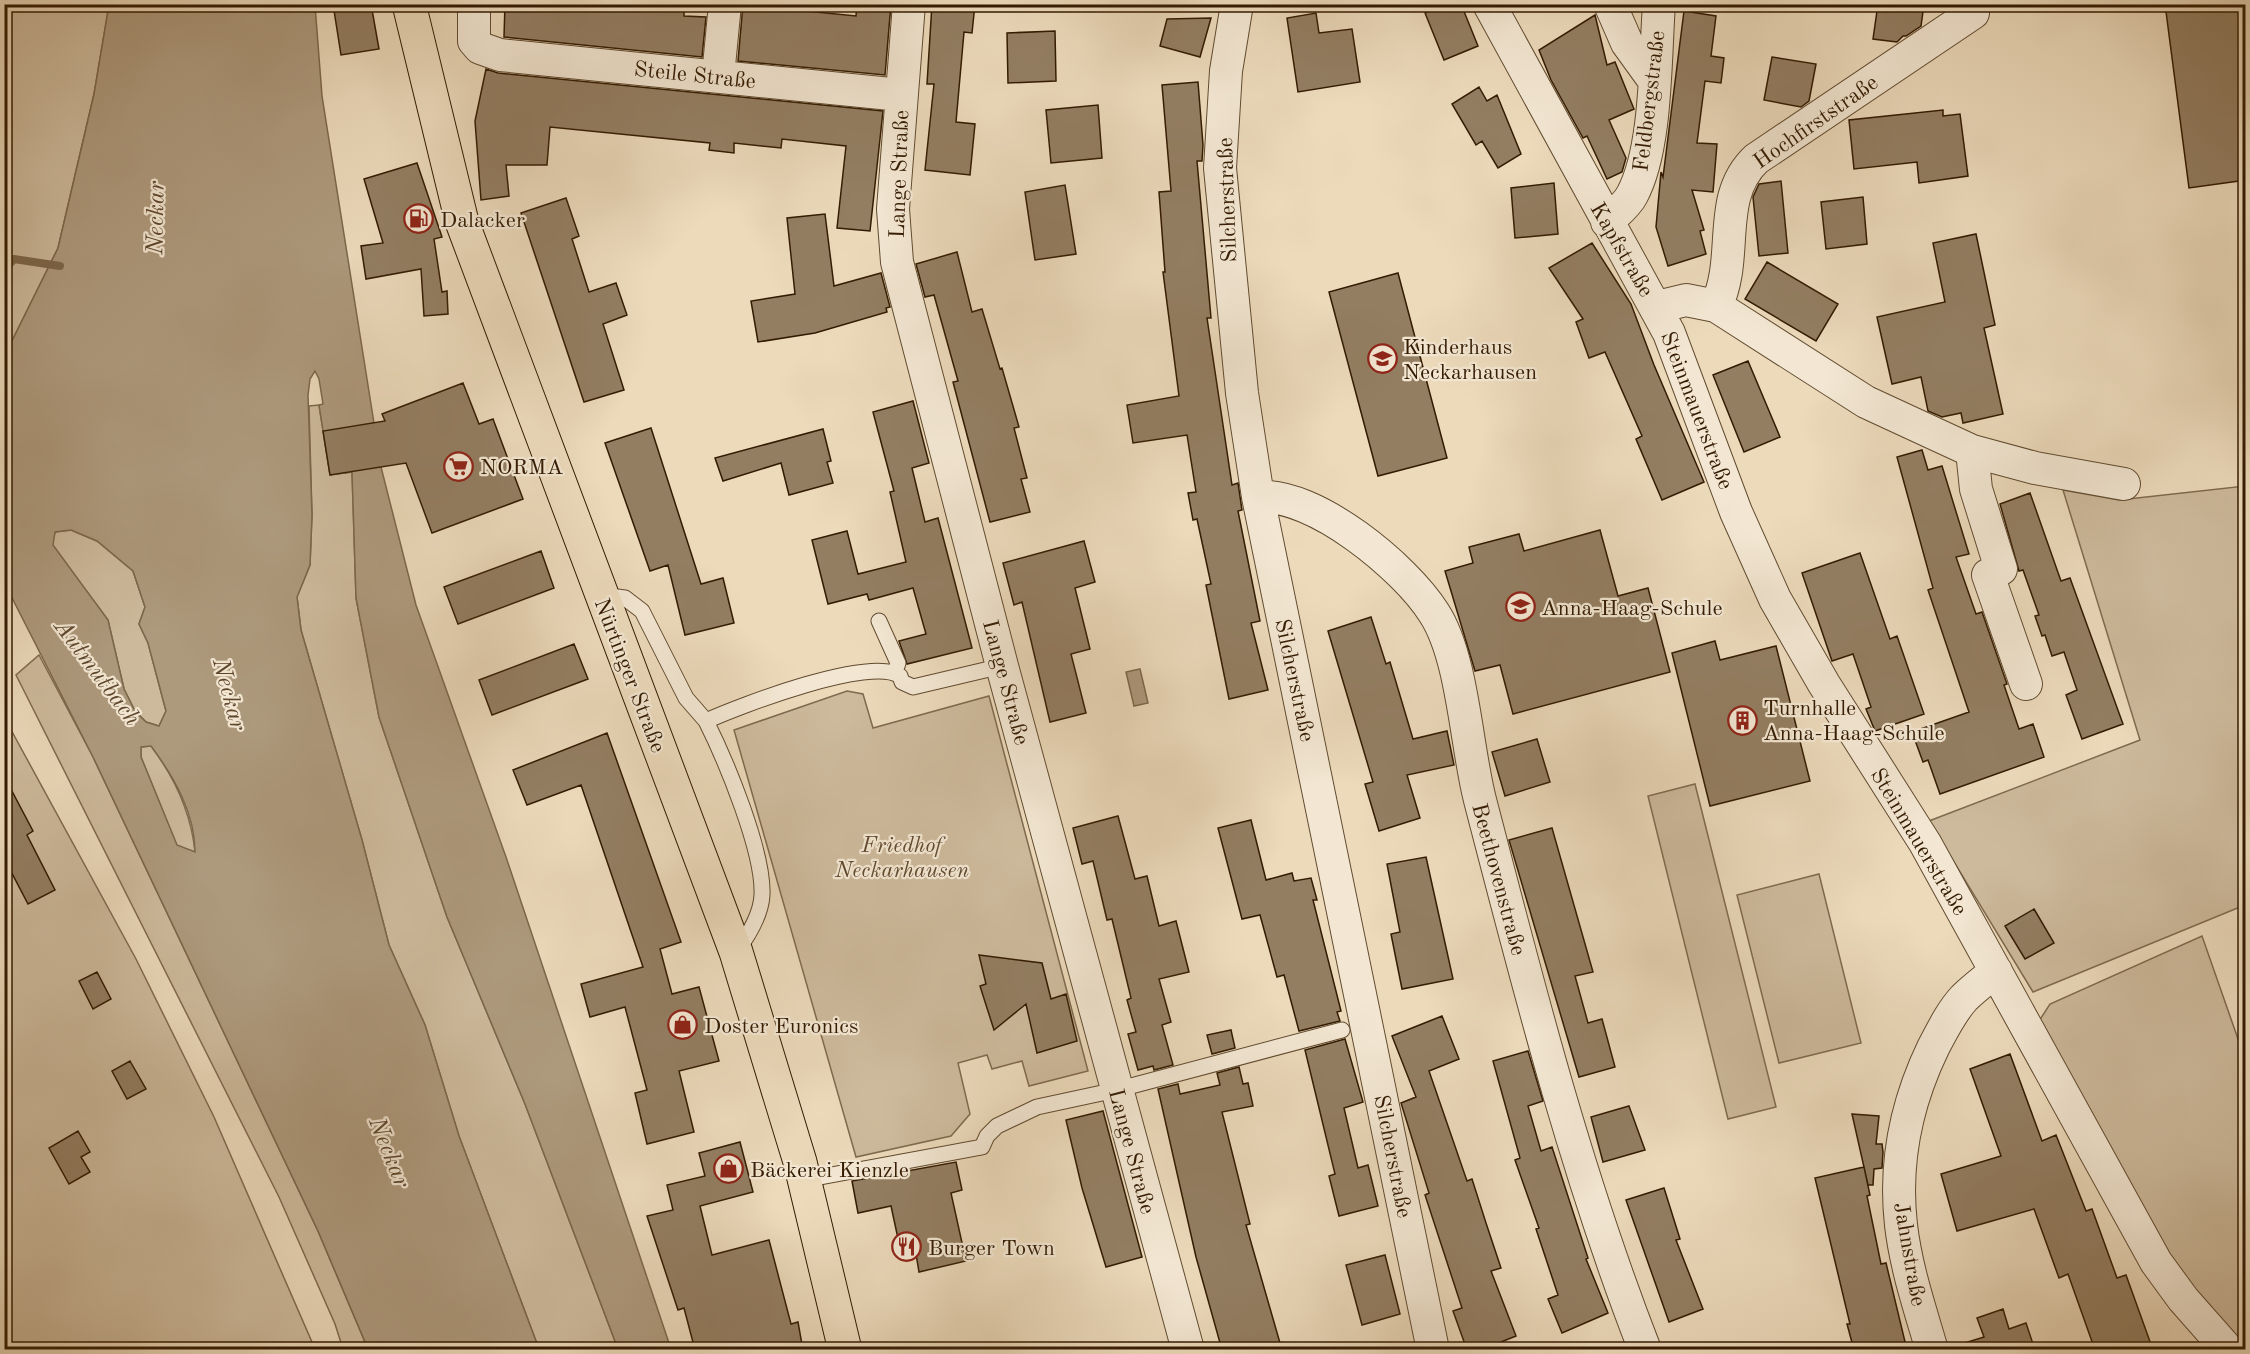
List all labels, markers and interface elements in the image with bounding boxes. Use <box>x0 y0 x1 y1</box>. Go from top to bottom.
street label: Feldbergstraße <box>1630 29 1670 173</box>
street label: Steile Straße <box>633 59 757 93</box>
street label: Hochfirststraße <box>1750 72 1882 174</box>
street label: Lange Straße <box>887 109 913 239</box>
street label: Silcherstraße <box>1215 137 1241 263</box>
water label: Neckar <box>144 180 170 256</box>
street label: Kapfstraße <box>1585 199 1657 301</box>
fuel station icon: Dalacker <box>403 203 435 235</box>
place label: Dalacker <box>440 210 525 232</box>
street label: Steinmauerstraße <box>1656 329 1736 493</box>
place label: Kinderhaus Neckarhausen <box>1403 337 1537 384</box>
school or university icon: Kinderhaus Neckarhausen <box>1366 343 1398 375</box>
supermarket icon: NORMA <box>443 450 475 482</box>
place label: NORMA <box>480 457 564 479</box>
school or university icon: Anna-Haag-Schule <box>1504 591 1536 623</box>
street label: Nürtinger Straße <box>590 596 669 756</box>
place label: Anna-Haag-Schule <box>1541 598 1723 620</box>
water label: Autmutbach <box>48 614 144 731</box>
street label: Silcherstraße <box>1270 617 1318 744</box>
street label: Lange Straße <box>978 618 1032 747</box>
water label: Neckar <box>207 655 249 734</box>
place label: Turnhalle Anna-Haag-Schule <box>1763 698 1945 745</box>
building icon: Turnhalle Anna-Haag-Schule <box>1726 704 1758 736</box>
street label: Steinmauerstraße <box>1866 765 1971 919</box>
street label: Beethovenstraße <box>1467 801 1529 958</box>
park label: Friedhof Neckarhausen <box>834 835 970 882</box>
shop icon: Doster Euronics <box>667 1009 699 1041</box>
place label: Doster Euronics <box>704 1016 858 1038</box>
street label: Lange Straße <box>1104 1087 1158 1216</box>
street label: Silcherstraße <box>1369 1093 1415 1220</box>
water label: Neckar <box>363 1113 413 1192</box>
shop icon: Bäckerei Kienzle <box>713 1153 745 1185</box>
place label: Bäckerei Kienzle <box>750 1160 909 1182</box>
street label: Jahnstraße <box>1889 1201 1929 1308</box>
restaurant icon: Burger Town <box>891 1231 923 1263</box>
place label: Burger Town <box>928 1238 1055 1260</box>

